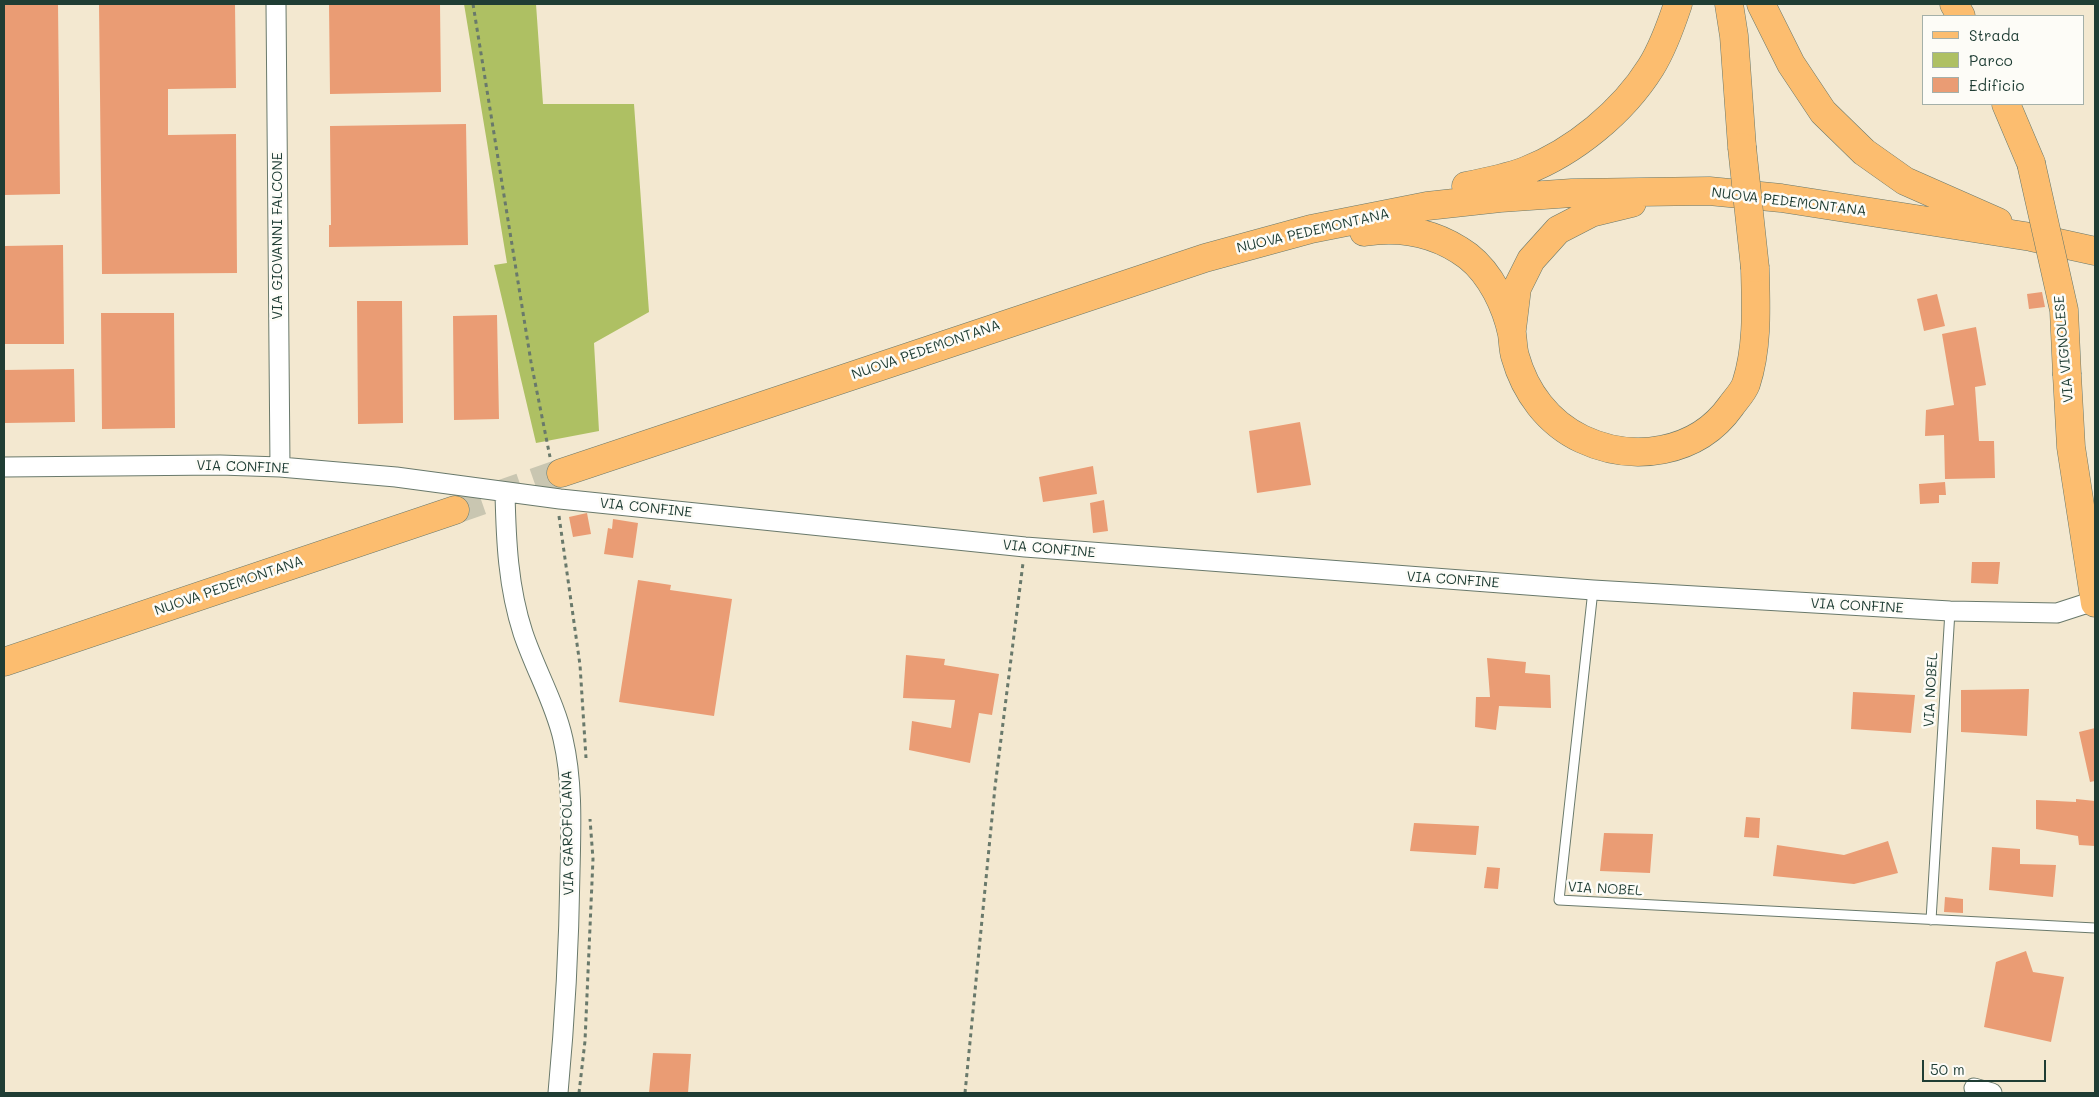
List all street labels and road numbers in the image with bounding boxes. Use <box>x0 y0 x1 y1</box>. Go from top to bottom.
street label: VIA GIOVANNI FALCONE <box>270 152 286 320</box>
street label: NUOVA PEDEMONTANA <box>1710 184 1868 220</box>
street label: NUOVA PEDEMONTANA <box>1235 205 1391 257</box>
street label: VIA VIGNOLESE <box>2051 295 2077 403</box>
street label: NUOVA PEDEMONTANA <box>849 317 1003 383</box>
street label: VIA CONFINE <box>196 457 290 477</box>
street label: VIA CONFINE <box>599 495 693 521</box>
street label: VIA CONFINE <box>1002 537 1096 561</box>
street label: NUOVA PEDEMONTANA <box>152 553 306 619</box>
street label: VIA CONFINE <box>1406 568 1500 592</box>
street label: VIA CONFINE <box>1810 595 1904 617</box>
street label: VIA NOBEL <box>1921 652 1941 728</box>
street label: VIA GAROFOLANA <box>559 770 577 896</box>
street label: VIA NOBEL <box>1567 879 1643 899</box>

